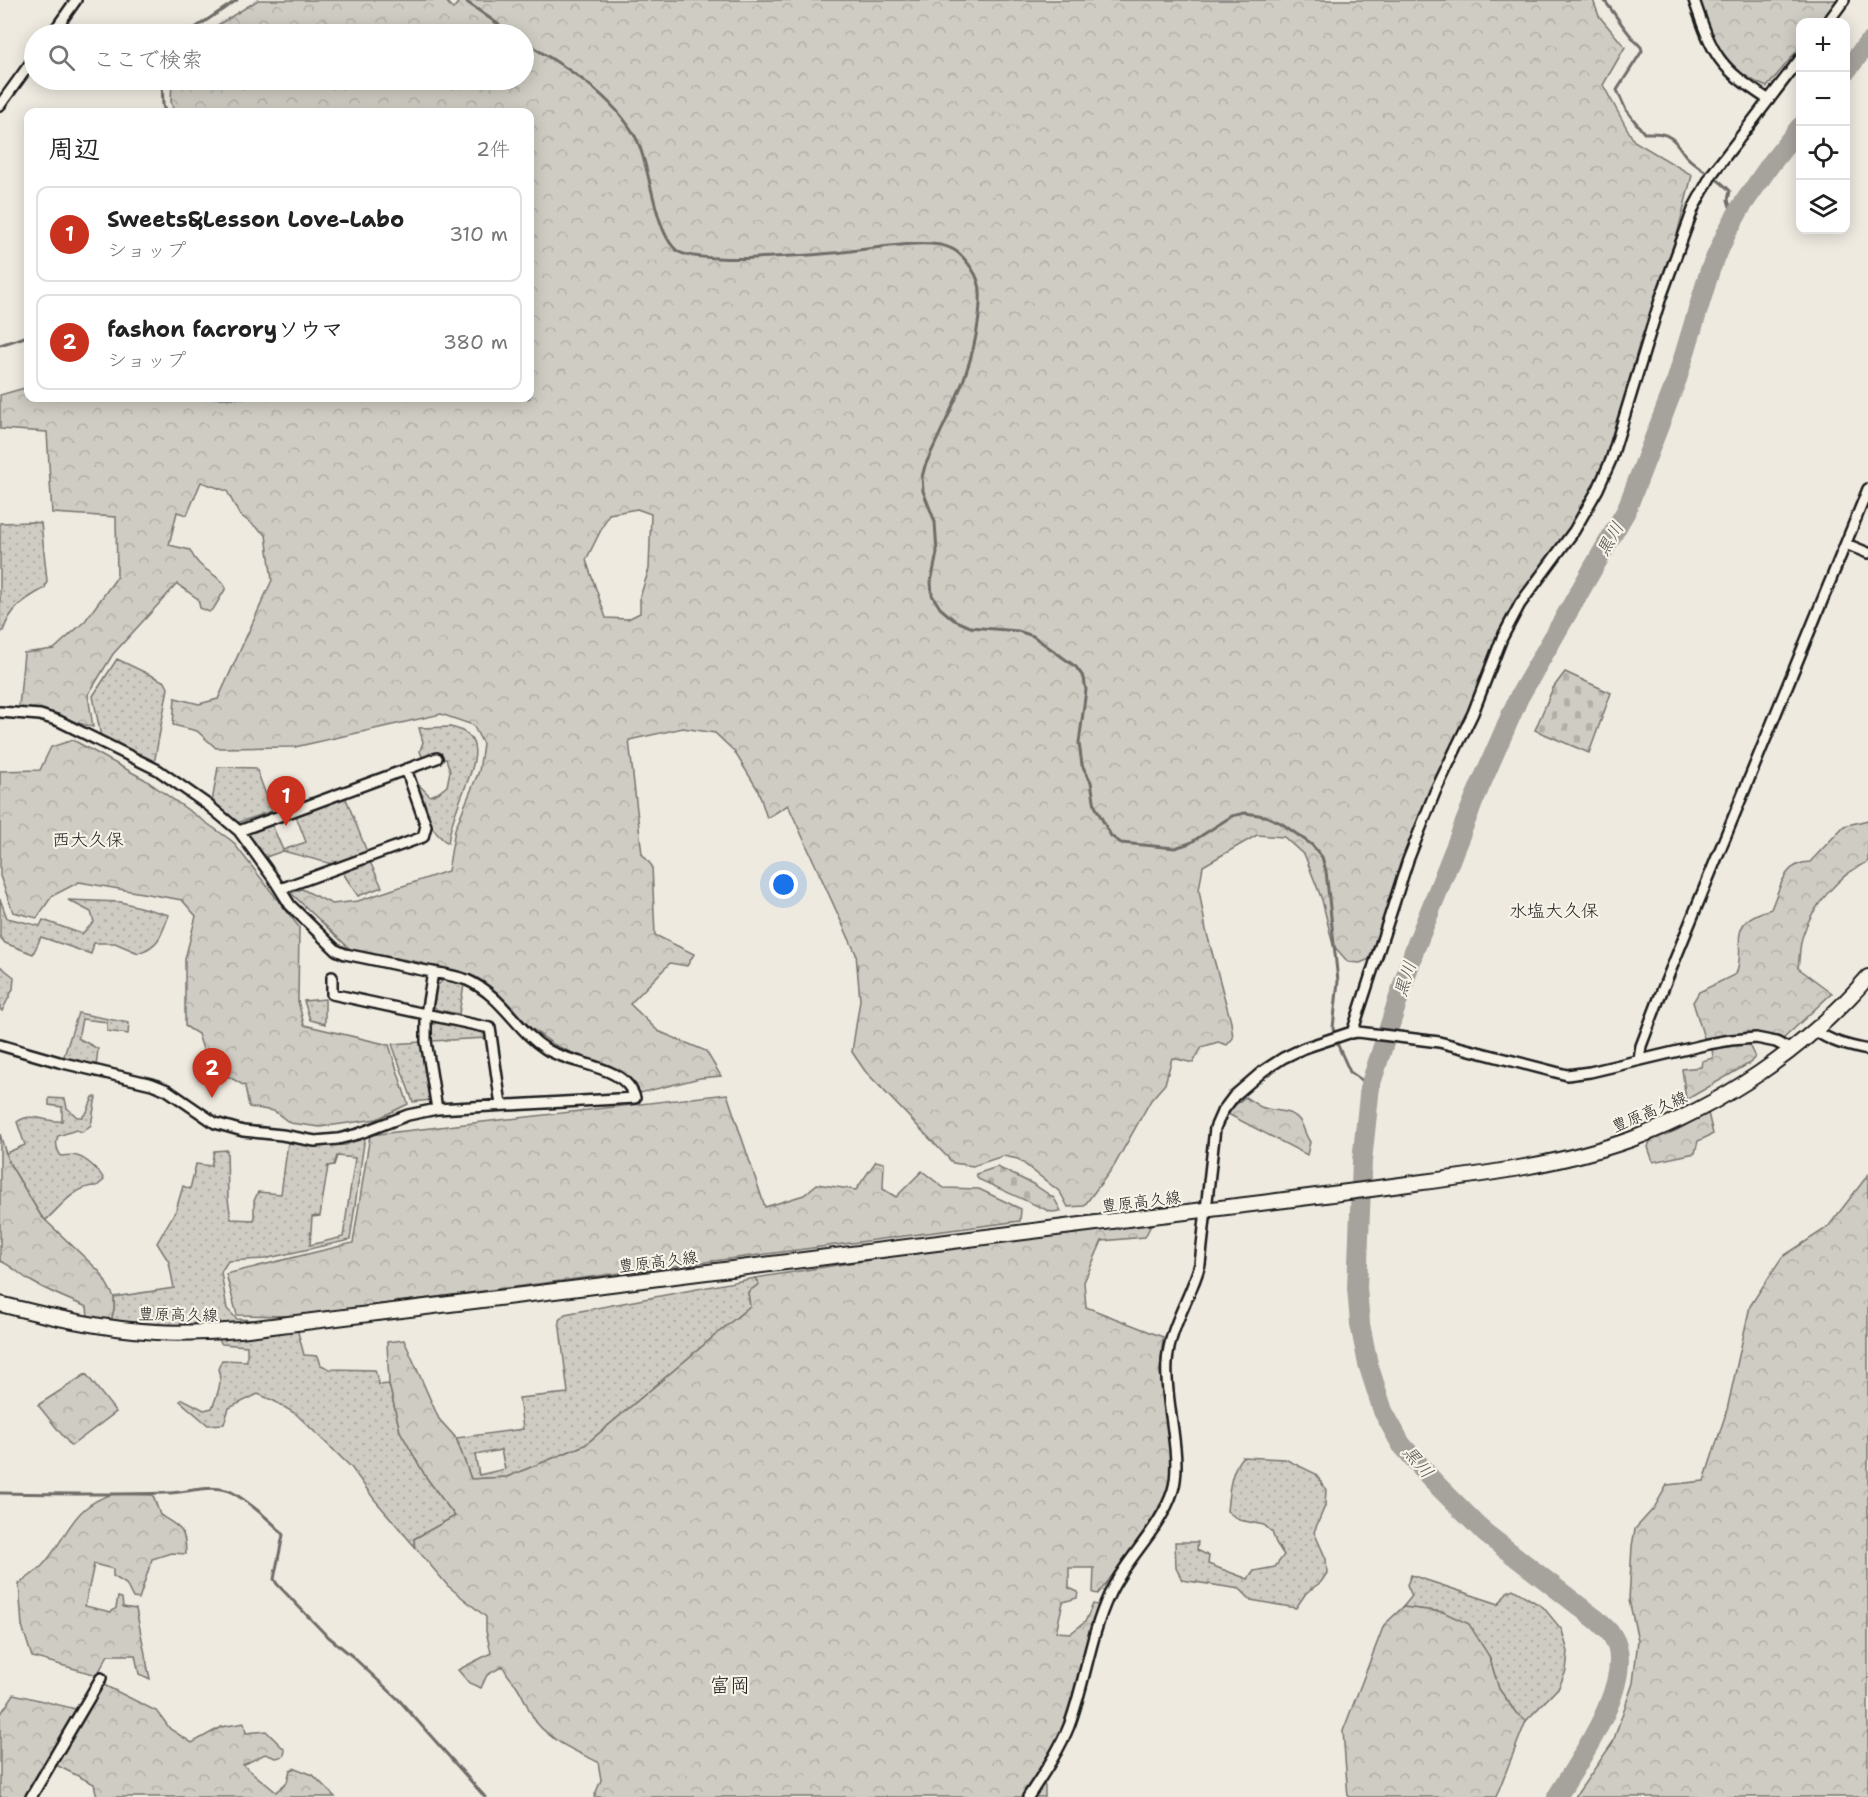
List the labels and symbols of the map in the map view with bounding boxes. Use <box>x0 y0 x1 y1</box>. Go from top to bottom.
water label: 黒川 <box>1591 517 1629 561</box>
pin: 1 <box>266 776 306 826</box>
district label: 西大久保 <box>52 828 124 852</box>
your location <box>769 870 798 899</box>
district label: 水塩大久保 <box>1509 899 1599 923</box>
water label: 黒川 <box>1388 958 1422 1000</box>
pin: 2 <box>192 1048 232 1098</box>
street label: 豊原高久線 <box>1608 1086 1690 1137</box>
street label: 豊原高久線 <box>1100 1186 1182 1217</box>
street label: 豊原高久線 <box>617 1246 699 1277</box>
street label: 豊原高久線 <box>138 1303 218 1326</box>
water label: 黒川 <box>1397 1440 1439 1484</box>
district label: 富岡 <box>710 1672 750 1698</box>

